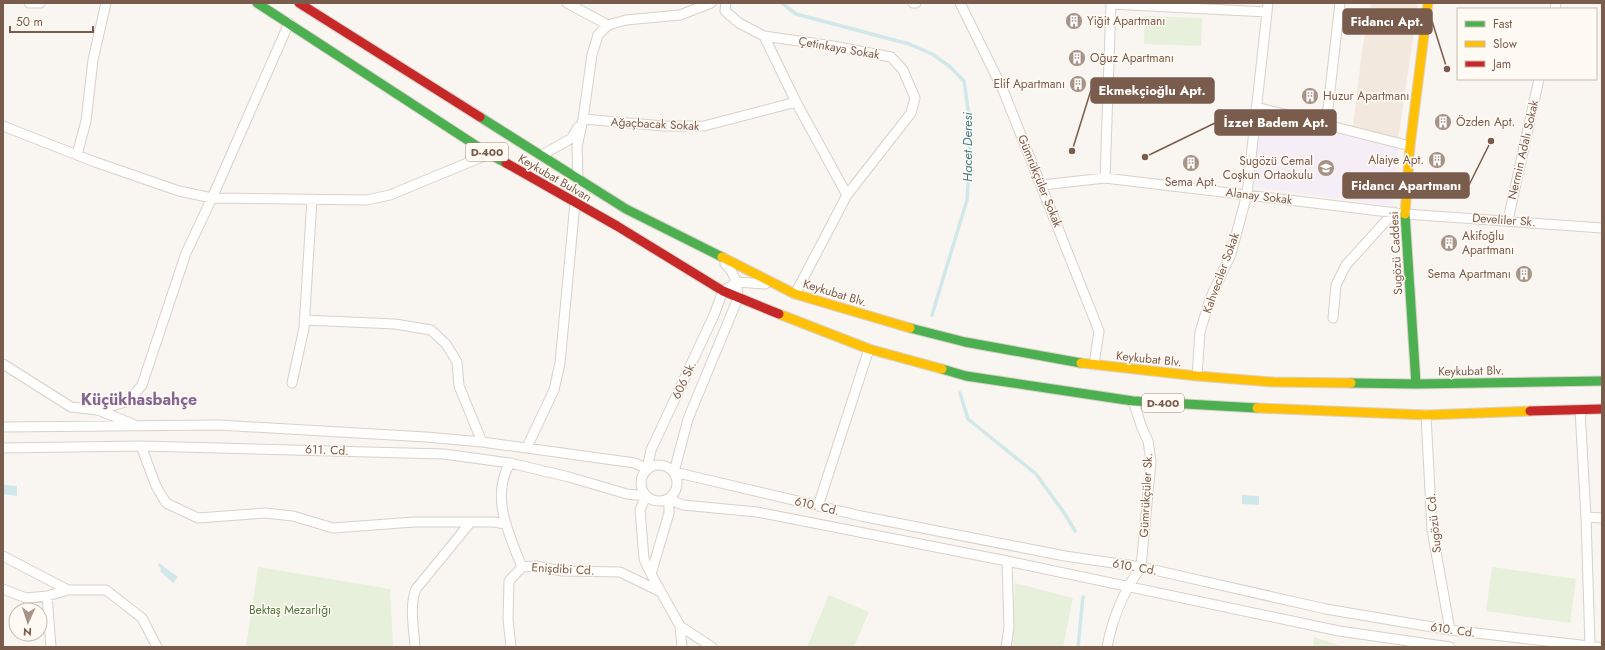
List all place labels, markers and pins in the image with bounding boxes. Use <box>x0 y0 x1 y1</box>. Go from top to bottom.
callout: Fidancı Apt. <box>1343 9 1432 34</box>
building icon: Yiğit Apartmanı <box>1064 11 1084 31</box>
place label: Yiğit Apartmanı <box>1087 12 1165 30</box>
building icon: Oğuz Apartmanı <box>1067 48 1087 68</box>
place label: Oğuz Apartmanı <box>1090 49 1174 67</box>
building icon: Elif Apartmanı <box>1068 74 1088 94</box>
place label: Elif Apartmanı <box>993 75 1065 93</box>
callout: Ekmekçioğlu Apt. <box>1091 78 1214 103</box>
building icon: Huzur Apartmanı <box>1300 86 1320 106</box>
place label: Huzur Apartmanı <box>1323 87 1409 105</box>
callout: İzzet Badem Apt. <box>1215 110 1336 135</box>
building icon: Özden Apt. <box>1433 112 1453 132</box>
place label: Özden Apt. <box>1456 113 1515 131</box>
building icon: Alaiye Apt. <box>1427 150 1447 170</box>
place label: Alaiye Apt. <box>1368 151 1424 169</box>
place label: Sugözü Cemal Coşkun Ortaokulu <box>1223 152 1313 184</box>
building icon: Sema Apt. <box>1181 153 1201 173</box>
school or university icon: Sugözü Cemal Coşkun Ortaokulu <box>1316 158 1336 178</box>
place label: Sema Apt. <box>1165 173 1217 191</box>
callout: Fidancı Apartmanı <box>1343 173 1469 198</box>
place label: Akifoğlu Apartmanı <box>1462 227 1514 259</box>
building icon: Akifoğlu Apartmanı <box>1439 233 1459 253</box>
building icon: Sema Apartmanı <box>1514 264 1534 284</box>
place label: Sema Apartmanı <box>1427 265 1511 283</box>

